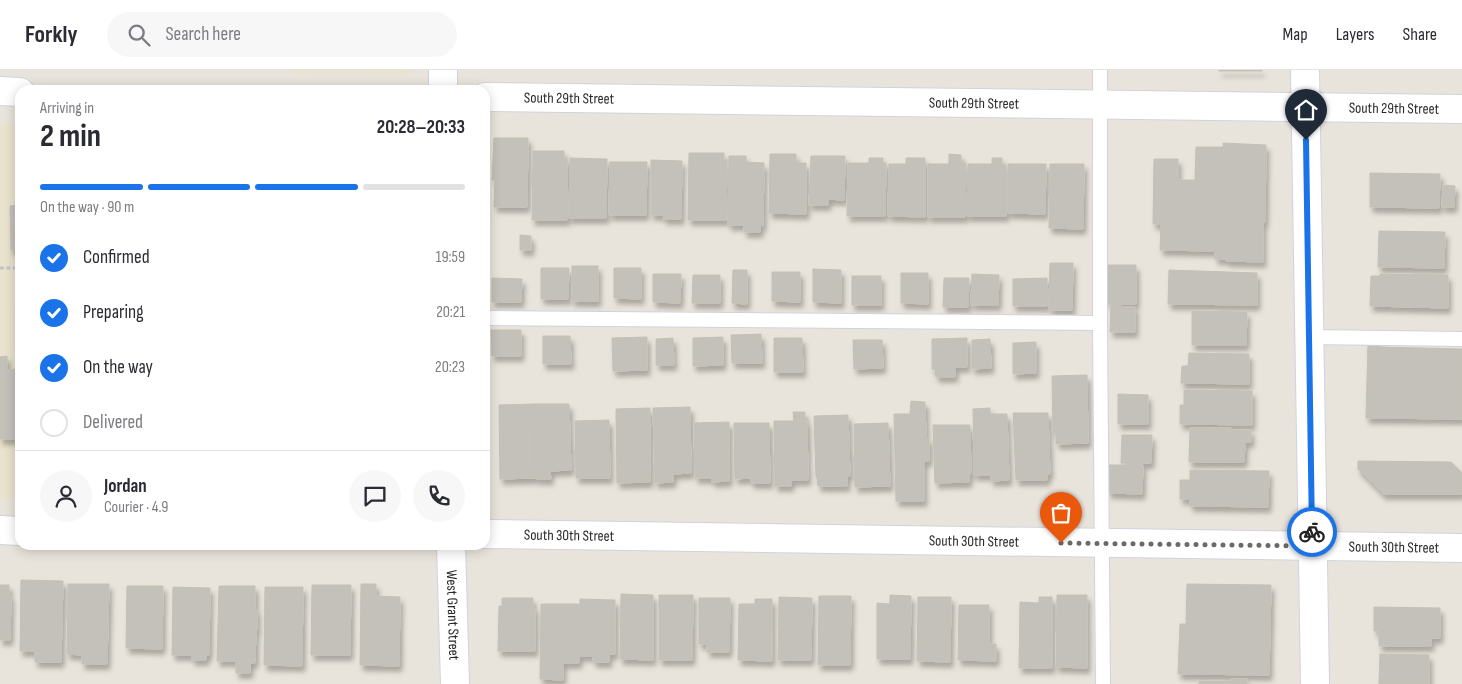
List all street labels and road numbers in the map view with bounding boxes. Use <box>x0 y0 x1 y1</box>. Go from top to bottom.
street label: South 29th Street <box>524 88 615 109</box>
street label: South 29th Street <box>929 93 1020 114</box>
street label: South 29th Street <box>1349 99 1440 119</box>
street label: South 30th Street <box>524 526 615 546</box>
street label: South 30th Street <box>929 531 1020 552</box>
street label: South 30th Street <box>1349 537 1440 558</box>
street label: West Grant Street <box>442 569 463 661</box>

